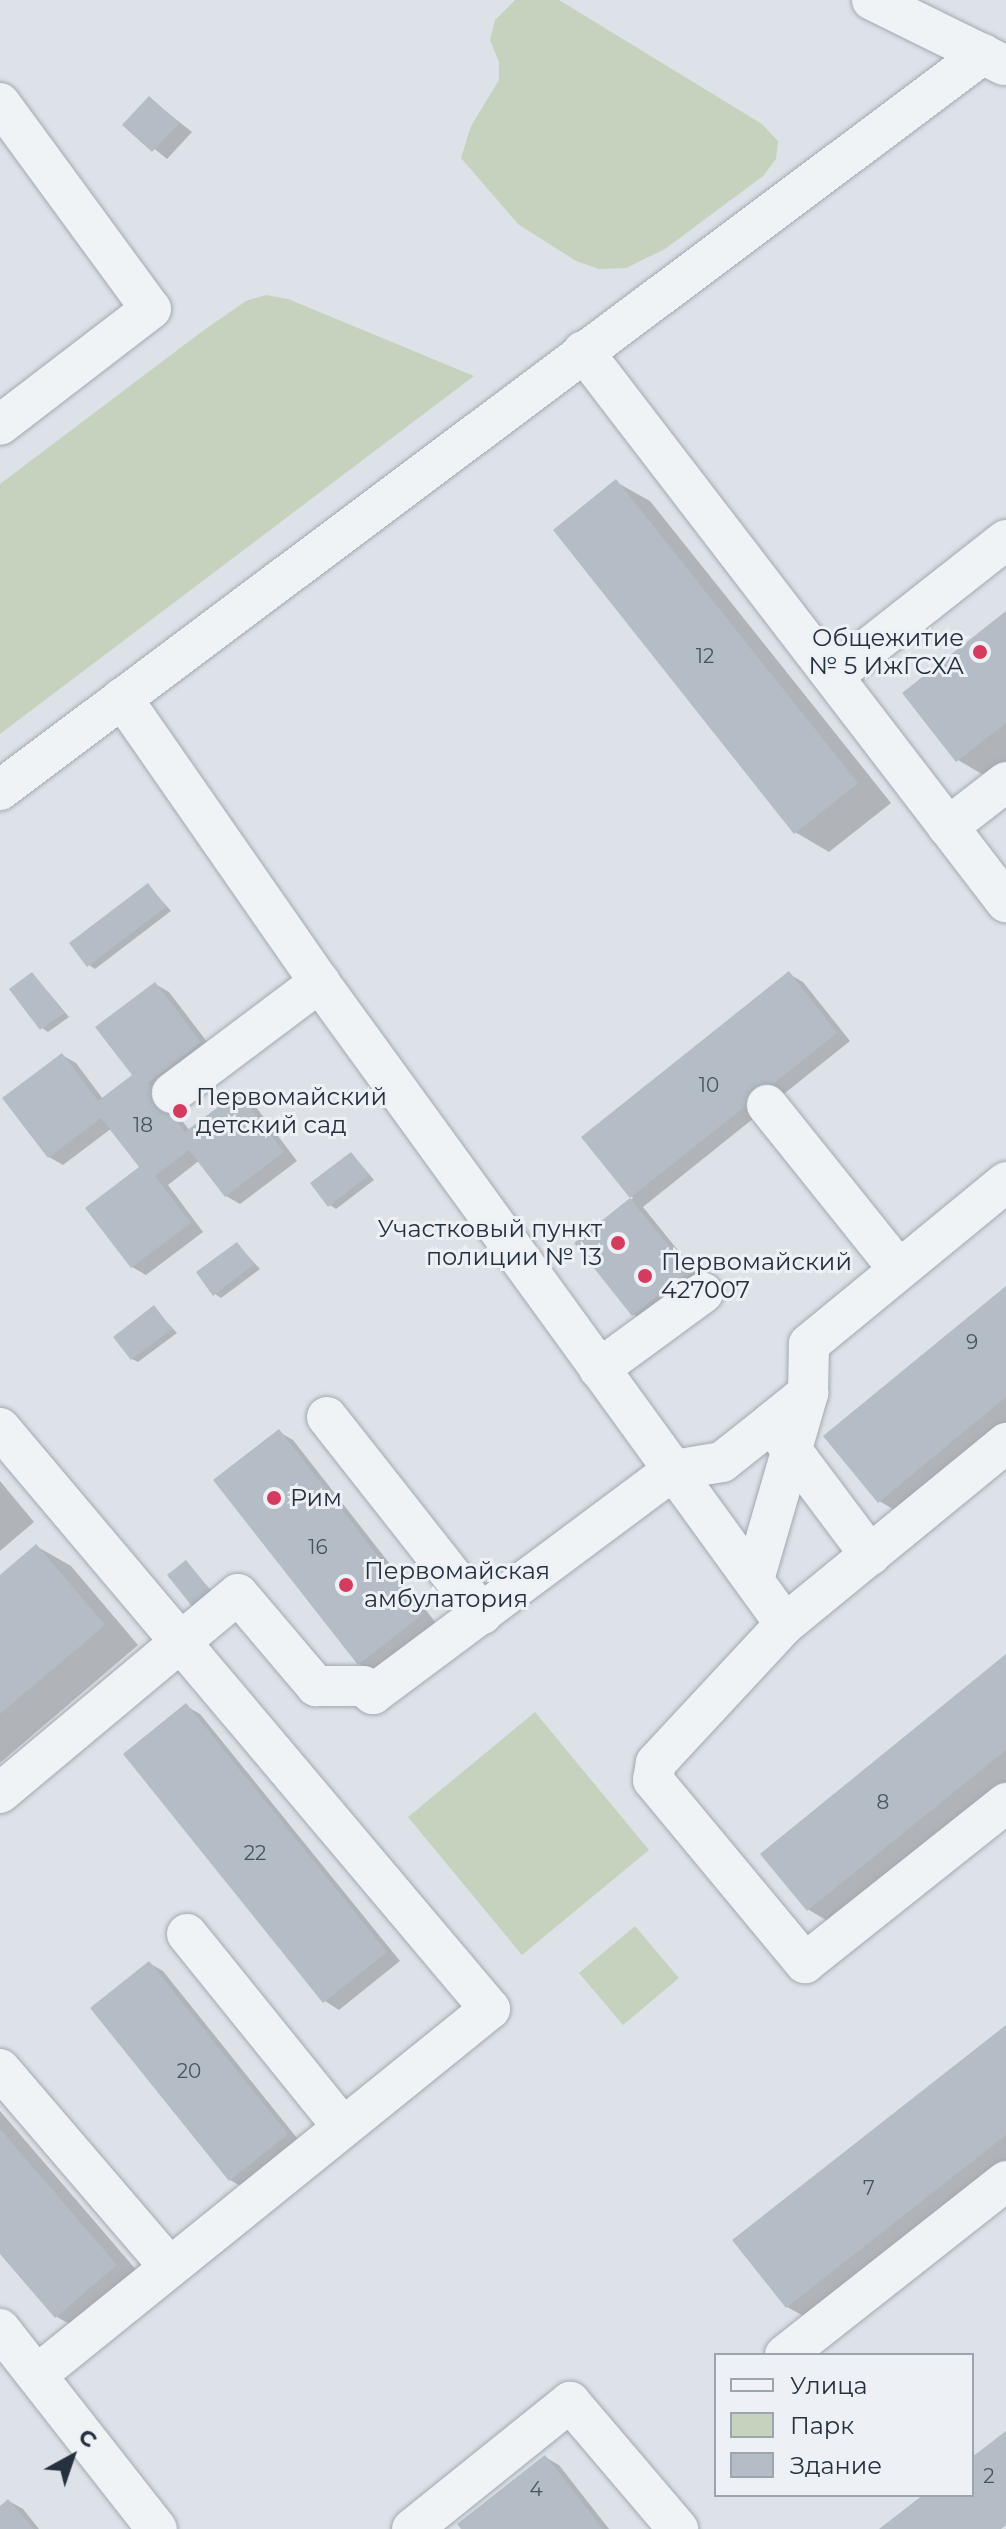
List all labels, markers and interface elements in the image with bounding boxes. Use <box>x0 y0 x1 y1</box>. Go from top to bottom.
place label: Общежитие № 5 ИжГСХА <box>809 624 964 680</box>
marker: Общежитие № 5 ИжГСХА <box>971 643 989 661</box>
house number: 12 <box>696 644 714 668</box>
house number: 10 <box>699 1073 719 1097</box>
place label: Первомайский детский сад <box>196 1083 387 1139</box>
marker: Первомайский детский сад <box>171 1102 189 1120</box>
house number: 18 <box>133 1113 153 1137</box>
place label: Участковый пункт полиции № 13 <box>378 1215 602 1271</box>
marker: Участковый пункт полиции № 13 <box>609 1234 627 1252</box>
place label: Первомайский 427007 <box>661 1248 852 1304</box>
marker: Первомайский 427007 <box>636 1267 654 1285</box>
house number: 9 <box>966 1330 978 1354</box>
place label: Рим <box>290 1484 342 1512</box>
marker: Рим <box>265 1489 283 1507</box>
house number: 16 <box>308 1535 328 1559</box>
place label: Первомайская амбулатория <box>364 1557 550 1613</box>
marker: Первомайская амбулатория <box>335 1574 357 1596</box>
house number: 8 <box>877 1790 889 1814</box>
house number: 22 <box>244 1841 266 1865</box>
house number: 20 <box>177 2059 201 2083</box>
house number: 7 <box>863 2176 875 2200</box>
legend <box>714 2353 974 2497</box>
text: Улица <box>790 2371 868 2400</box>
text: Парк <box>790 2411 854 2440</box>
north arrow <box>32 2417 112 2497</box>
text: С <box>73 2423 103 2454</box>
text: Здание <box>790 2451 882 2480</box>
house number: 2 <box>983 2464 995 2488</box>
house number: 4 <box>529 2477 543 2501</box>

